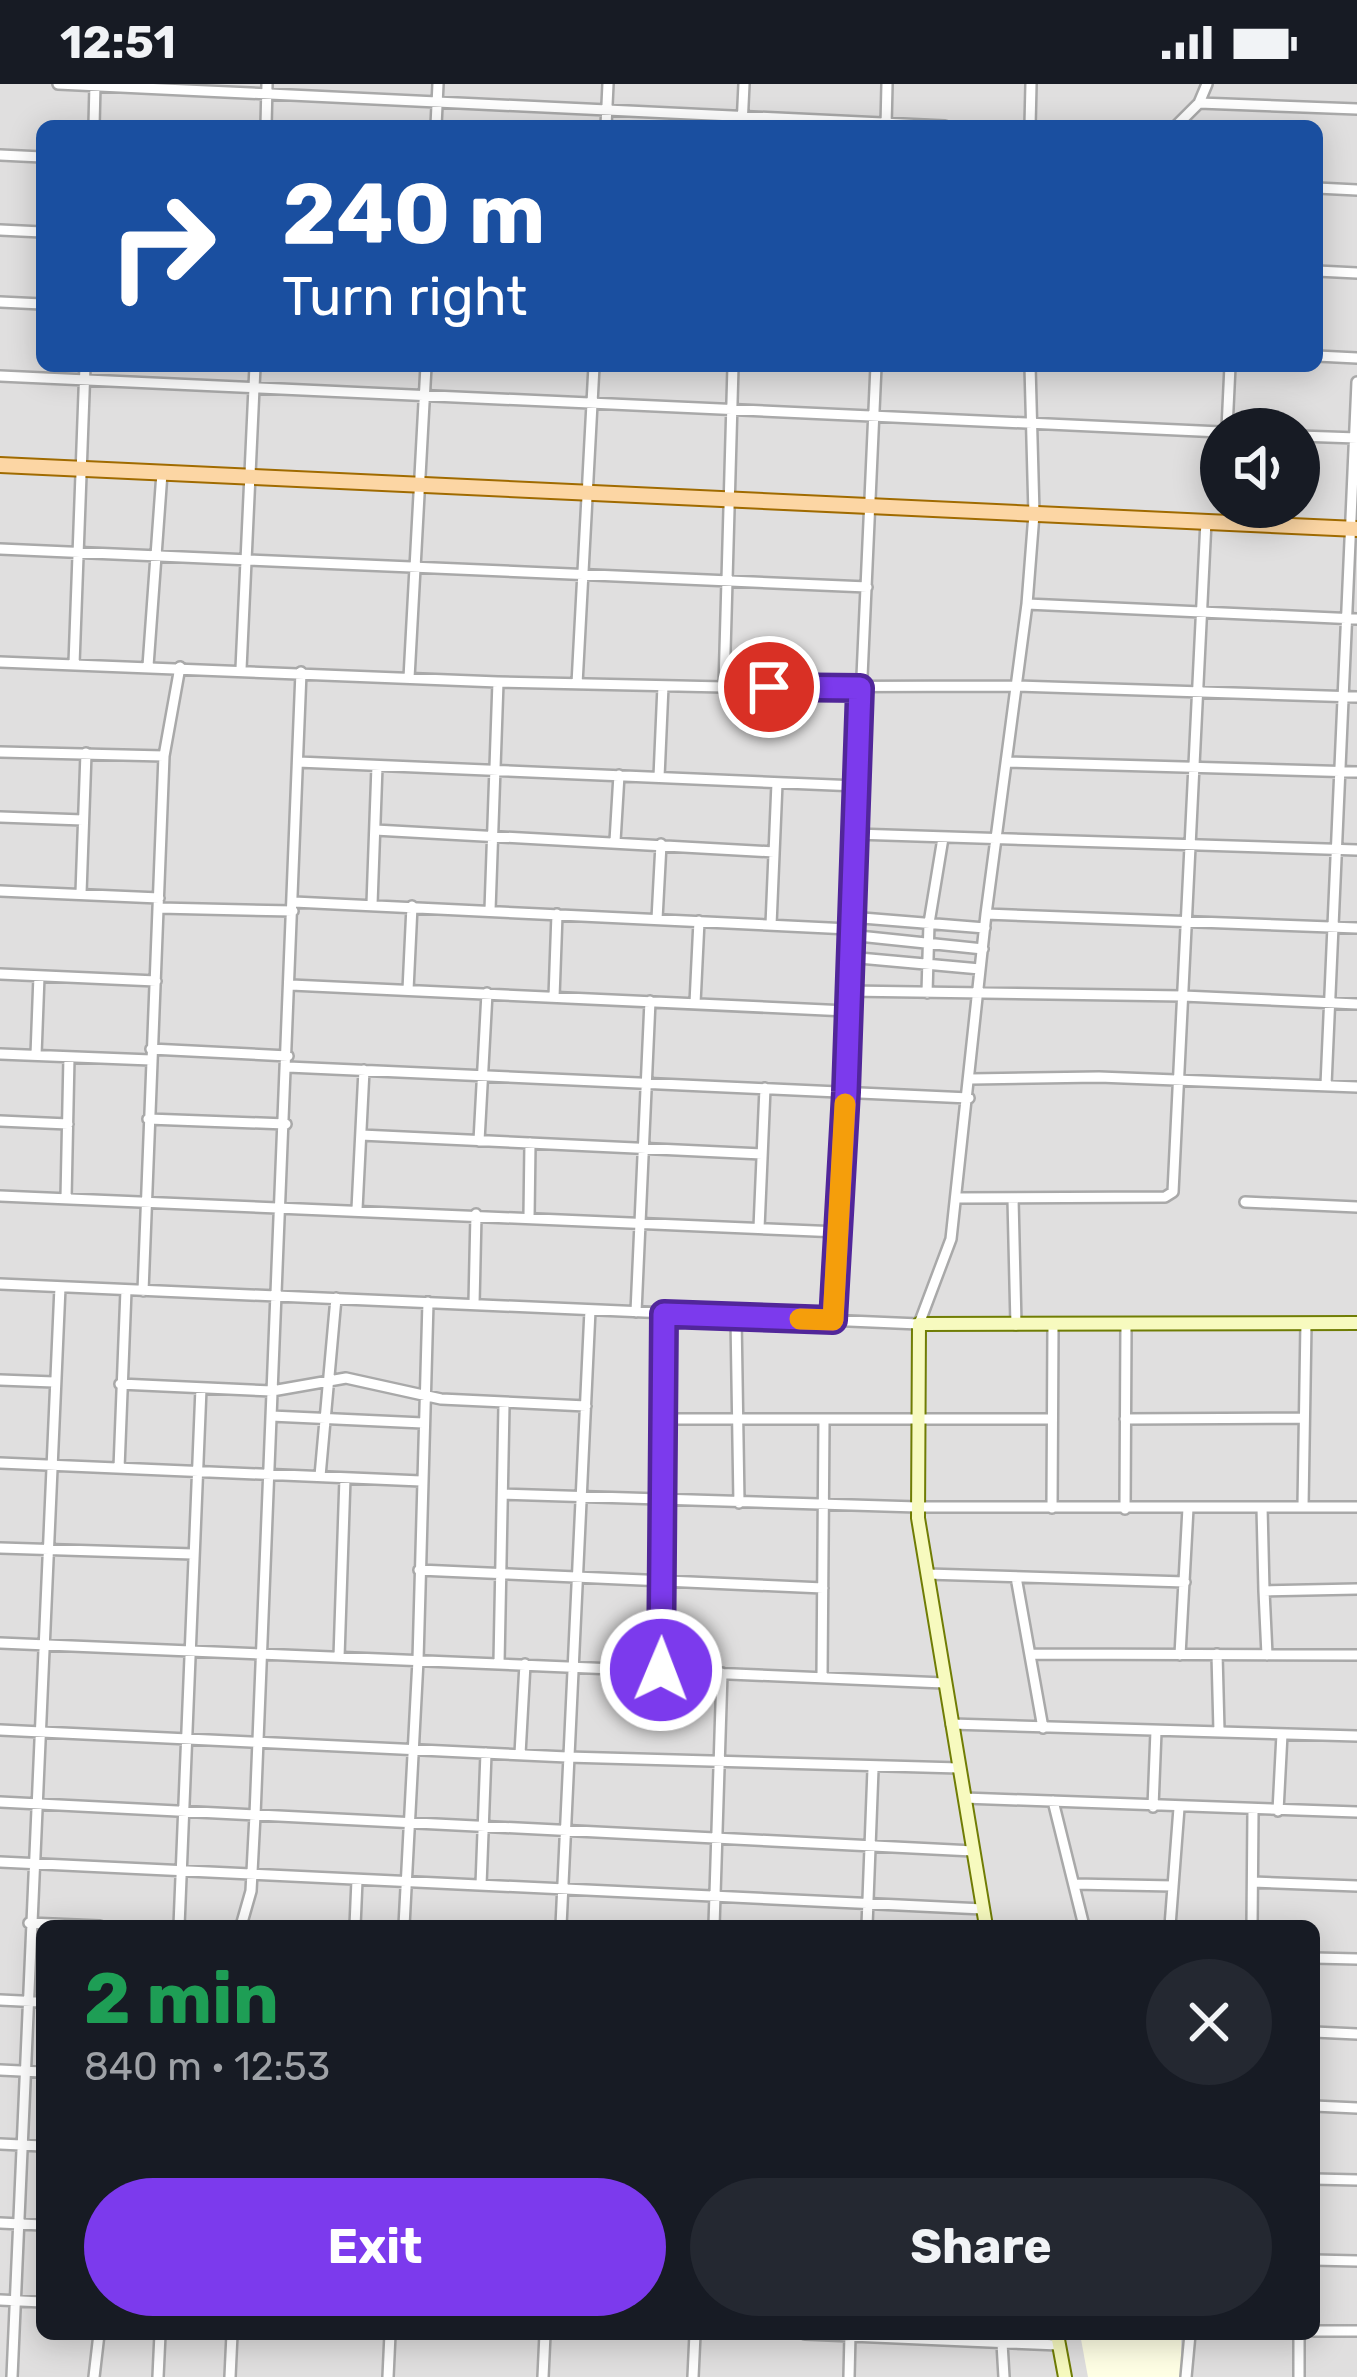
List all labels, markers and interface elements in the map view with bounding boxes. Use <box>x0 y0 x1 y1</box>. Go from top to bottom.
text: 12:51 <box>60 16 176 69</box>
text: 240 m <box>282 164 546 264</box>
icon: right <box>84 168 240 324</box>
text: Turn right <box>282 265 527 329</box>
map controls <box>1200 408 1320 528</box>
button: sound <box>1200 408 1320 528</box>
pin <box>718 636 820 738</box>
icon: arrive <box>736 654 802 720</box>
position arrow <box>598 1607 724 1733</box>
text: 2 min <box>84 1956 279 2041</box>
button: close <box>1146 1959 1272 2085</box>
text: 840 m · 12:53 <box>84 2044 330 2090</box>
button: Exit <box>84 2178 666 2316</box>
button: Share <box>690 2178 1272 2316</box>

